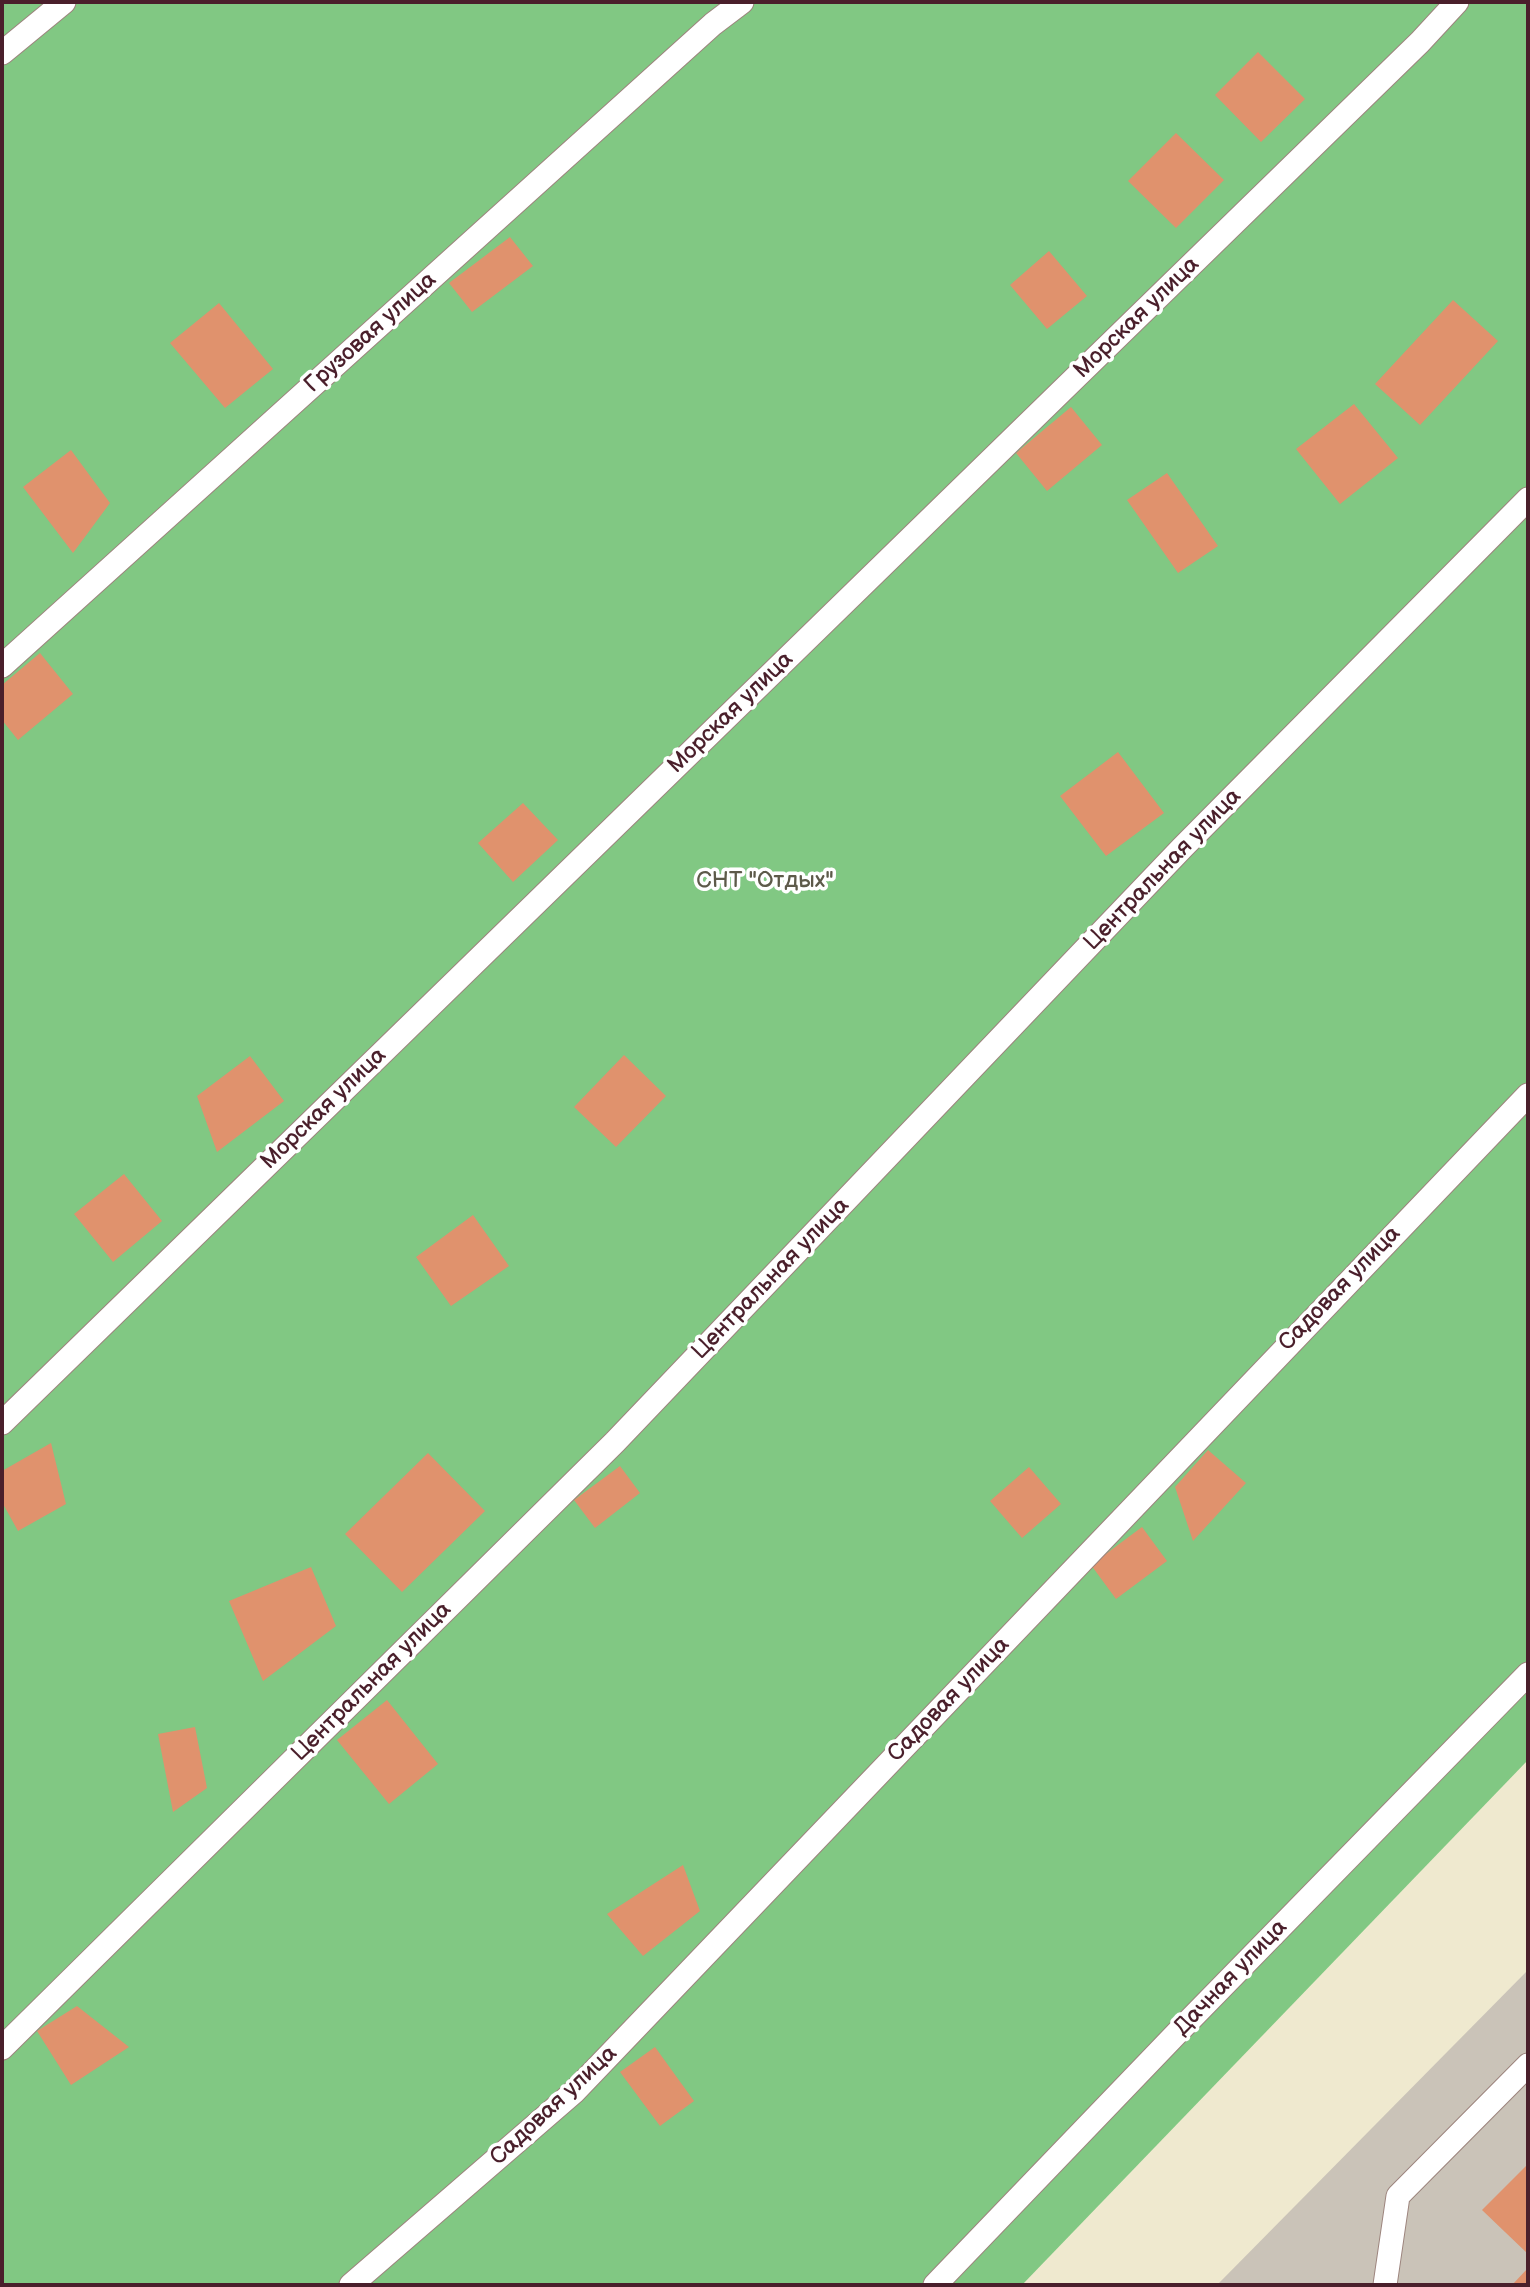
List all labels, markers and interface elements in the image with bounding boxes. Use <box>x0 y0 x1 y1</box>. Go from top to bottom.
street label: Морская улица <box>1069 251 1205 385</box>
street label: Грузовая улица <box>299 267 443 399</box>
street label: Морская улица <box>663 646 799 780</box>
street label: Центральная улица <box>1079 783 1247 957</box>
park label: СНТ "Отдых" <box>696 867 834 895</box>
street label: Морская улица <box>256 1042 392 1176</box>
street label: Центральная улица <box>687 1192 855 1366</box>
street label: Садовая улица <box>1273 1221 1407 1357</box>
street label: Центральная улица <box>286 1596 458 1768</box>
street label: Садовая улица <box>882 1632 1016 1768</box>
street label: Дачная улица <box>1169 1914 1293 2042</box>
street label: Садовая улица <box>485 2040 623 2172</box>

